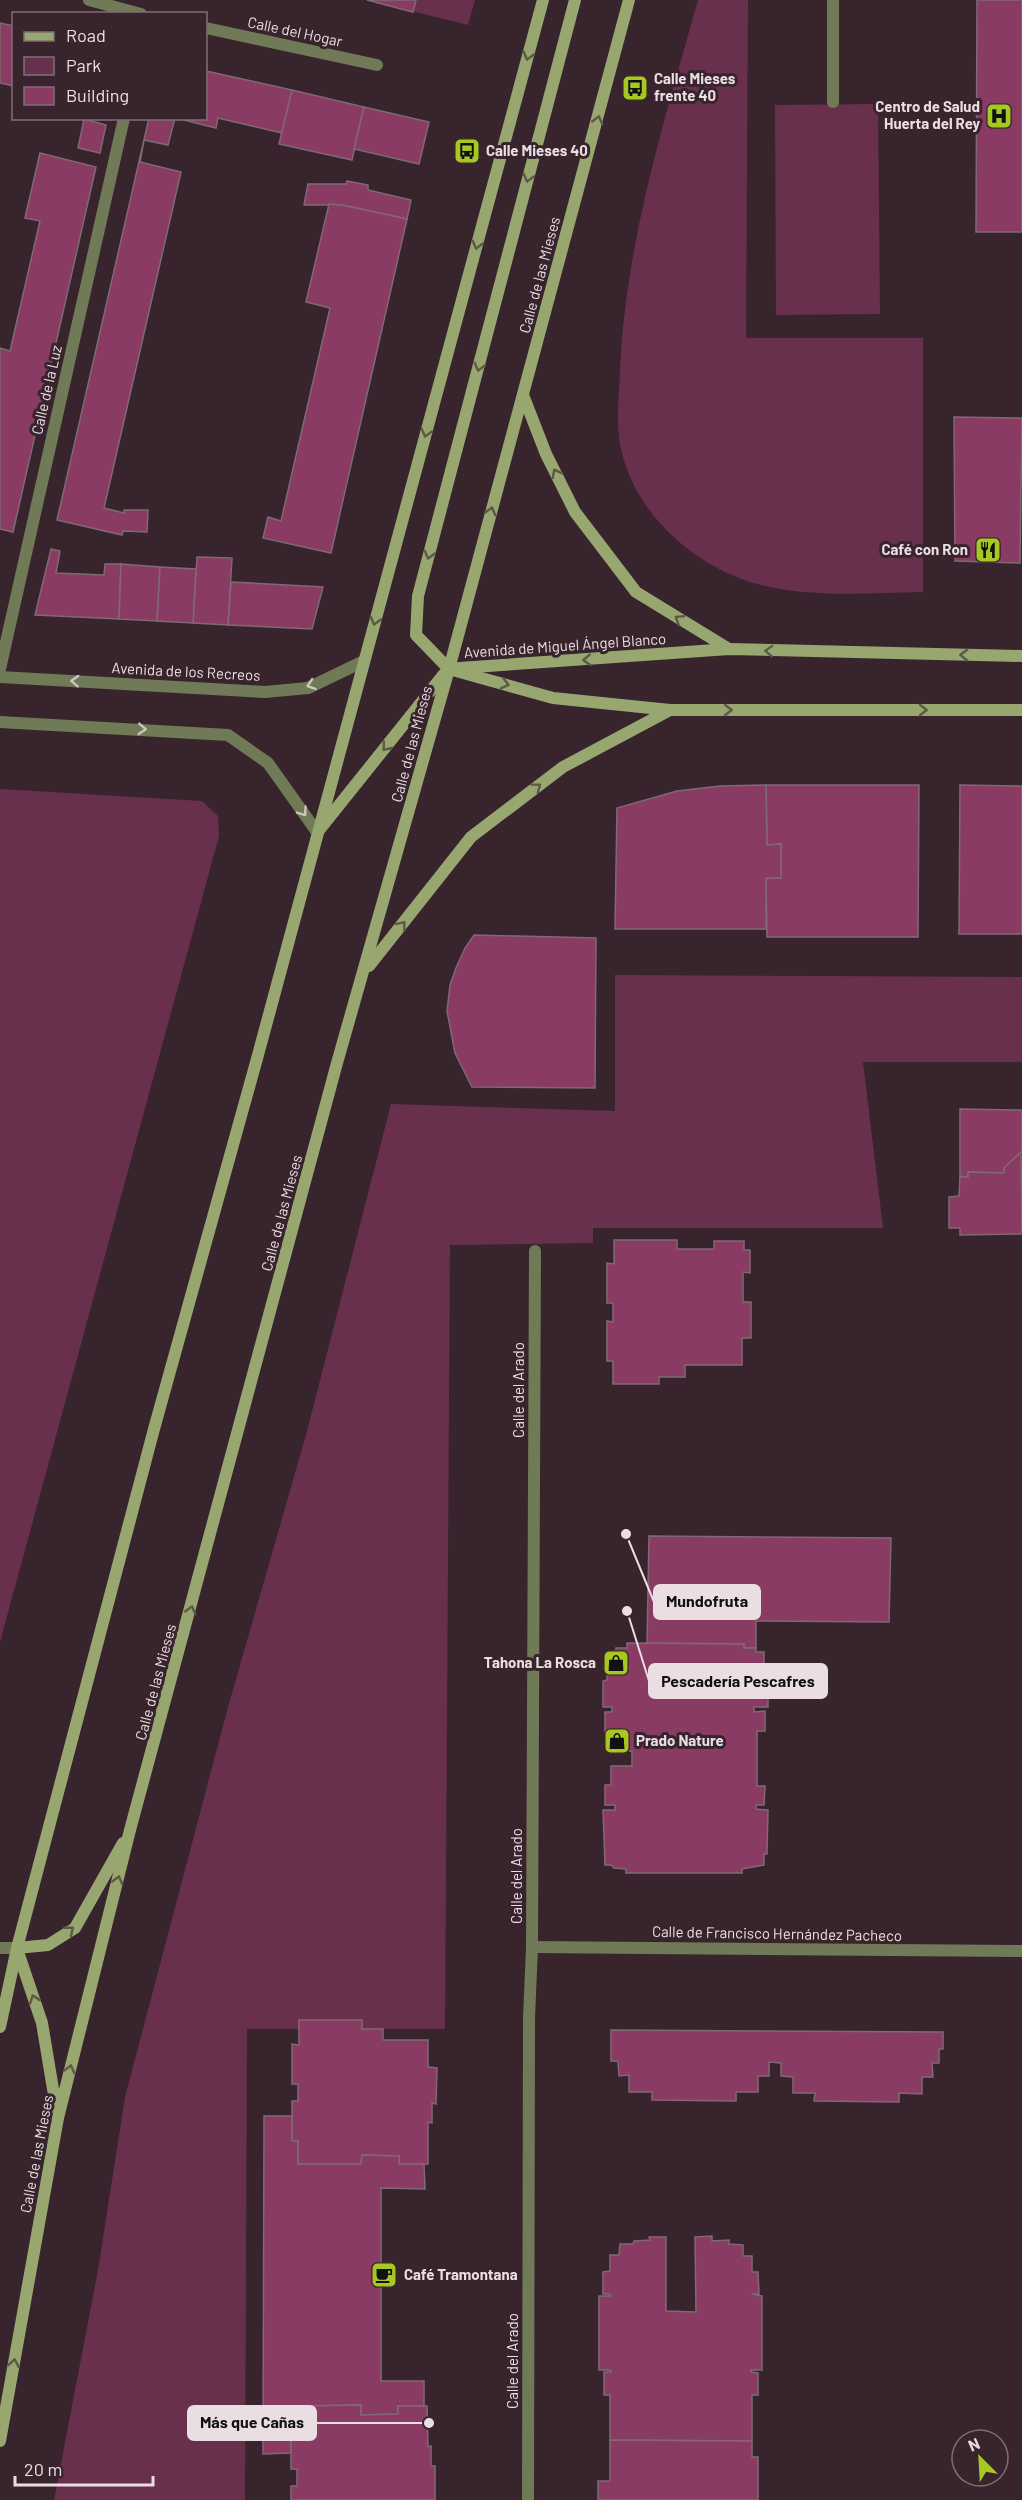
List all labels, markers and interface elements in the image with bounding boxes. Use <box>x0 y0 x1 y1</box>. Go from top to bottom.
legend <box>12 12 207 120</box>
street label: Calle del Hogar <box>246 12 345 50</box>
text: Road <box>66 24 106 46</box>
one-way arrow <box>522 51 535 61</box>
text: Park <box>66 54 101 76</box>
place label: Calle Mieses frente 40 <box>654 69 736 104</box>
bus stop icon: Calle Mieses frente 40 <box>620 73 650 103</box>
text: Building <box>66 84 129 106</box>
place label: Centro de Salud Huerta del Rey <box>875 97 980 132</box>
hospital icon: Centro de Salud Huerta del Rey <box>984 101 1014 131</box>
one-way arrow <box>590 115 603 125</box>
bus stop icon: Calle Mieses 40 <box>452 136 482 166</box>
place label: Calle Mieses 40 <box>486 141 588 159</box>
one-way arrow <box>523 173 536 183</box>
street label: Calle de las Mieses <box>515 215 563 335</box>
one-way arrow <box>472 239 484 250</box>
street label: Calle de la Luz <box>27 343 65 436</box>
one-way arrow <box>473 362 486 372</box>
one-way arrow <box>421 427 433 438</box>
one-way arrow <box>551 468 563 479</box>
one-way arrow <box>484 506 496 517</box>
restaurant icon: Café con Ron <box>973 535 1003 565</box>
place label: Café con Ron <box>881 540 968 558</box>
one-way arrow <box>423 550 436 560</box>
one-way arrow <box>370 615 382 626</box>
one-way arrow <box>675 615 686 626</box>
street label: Avenida de Miguel Ángel Blanco <box>463 629 667 661</box>
one-way arrow <box>764 644 773 657</box>
one-way arrow <box>959 649 968 661</box>
one-way arrow <box>583 653 592 666</box>
street label: Avenida de los Recreos <box>111 658 261 684</box>
one-way arrow <box>70 675 79 688</box>
one-way arrow <box>500 677 510 690</box>
one-way arrow <box>306 678 317 691</box>
street label: Calle de las Mieses <box>387 684 435 804</box>
one-way arrow <box>724 704 733 716</box>
one-way arrow <box>919 704 928 716</box>
one-way arrow <box>138 722 147 735</box>
one-way arrow <box>382 740 393 751</box>
one-way arrow <box>531 783 542 794</box>
one-way arrow <box>296 805 307 816</box>
one-way arrow <box>394 920 405 931</box>
street label: Calle de las Mieses <box>257 1153 305 1273</box>
street label: Calle del Arado <box>509 1342 527 1438</box>
callout: Mundofruta <box>654 1585 760 1619</box>
text: Mundofruta <box>666 1591 748 1610</box>
one-way arrow <box>183 1605 196 1615</box>
street label: Calle de las Mieses <box>131 1622 179 1742</box>
shop icon: Tahona La Rosca <box>601 1648 631 1678</box>
place label: Tahona La Rosca <box>484 1653 596 1671</box>
callout: Pescadería Pescafres <box>649 1664 827 1698</box>
text: Pescadería Pescafres <box>661 1671 815 1690</box>
shop icon: Prado Nature <box>602 1726 632 1756</box>
place label: Prado Nature <box>636 1731 724 1749</box>
street label: Calle del Arado <box>507 1828 525 1924</box>
one-way arrow <box>110 1875 123 1885</box>
street label: Calle de Francisco Hernández Pacheco <box>652 1922 902 1944</box>
one-way arrow <box>63 1926 74 1937</box>
one-way arrow <box>29 1994 42 2005</box>
one-way arrow <box>63 2064 76 2074</box>
street label: Calle de las Mieses <box>16 2093 56 2214</box>
cafe icon: Café Tramontana <box>369 2260 399 2290</box>
place label: Café Tramontana <box>404 2265 518 2283</box>
street label: Calle del Arado <box>503 2313 521 2409</box>
one-way arrow <box>7 2359 20 2369</box>
callout: Más que Cañas <box>188 2406 316 2440</box>
text: Más que Cañas <box>200 2412 304 2431</box>
north arrow <box>950 2428 1010 2488</box>
text: N <box>965 2433 982 2455</box>
scale bar <box>15 2449 153 2487</box>
text: 20 m <box>24 2458 62 2480</box>

